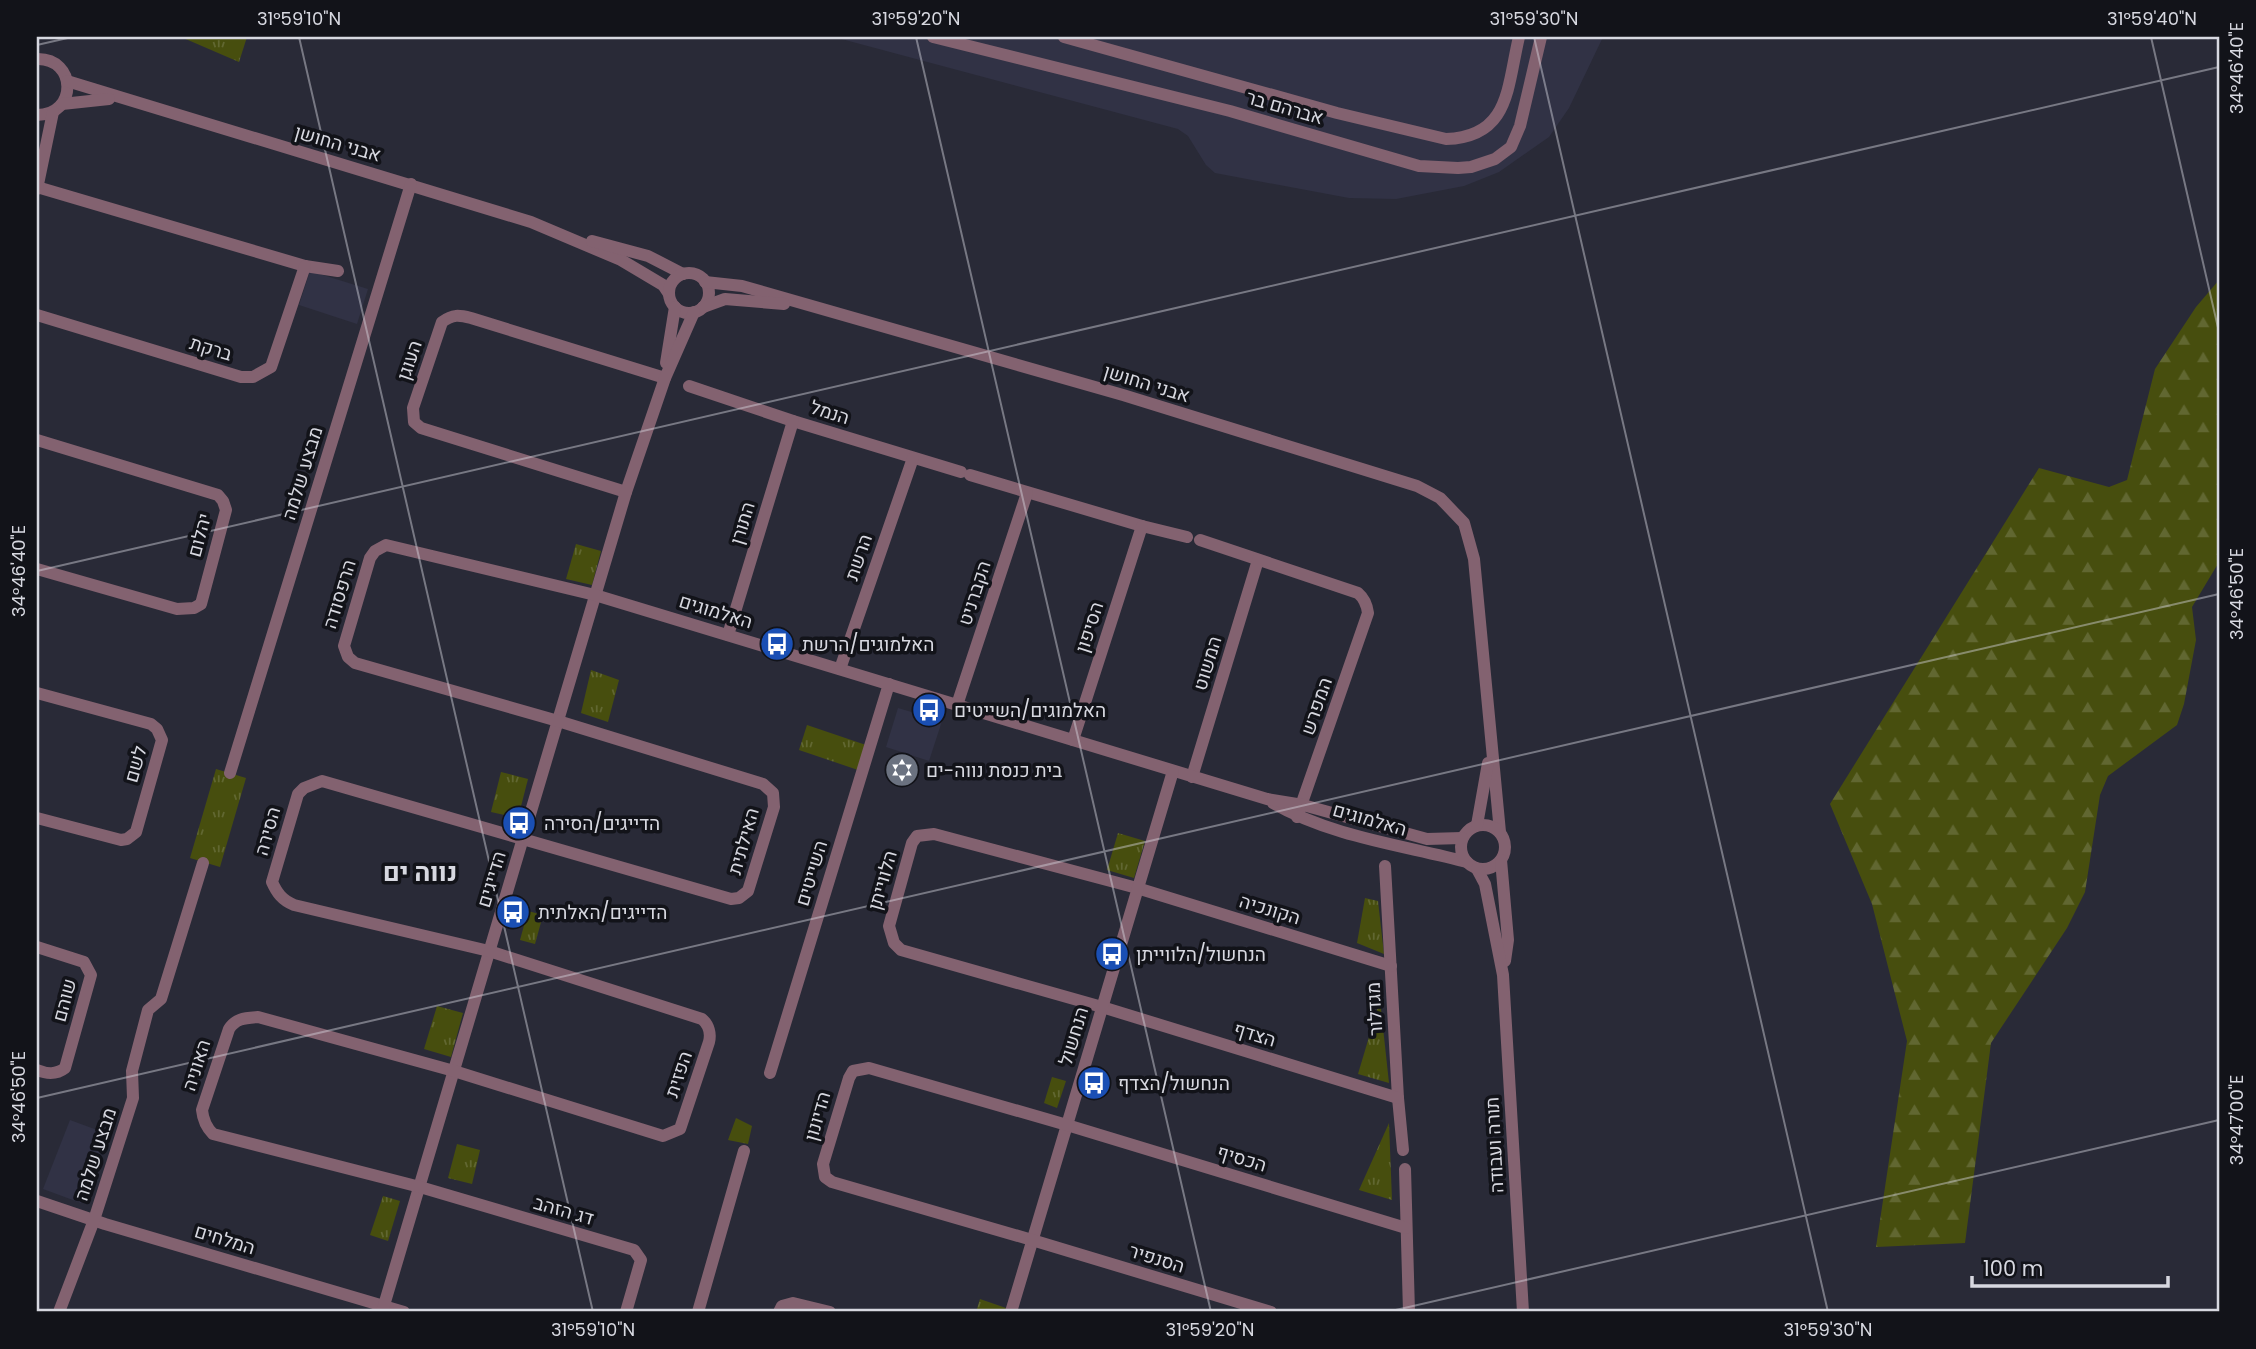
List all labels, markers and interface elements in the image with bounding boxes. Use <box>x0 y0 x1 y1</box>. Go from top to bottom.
text: 31°59'10"N <box>257 6 341 31</box>
text: 31°59'20"N <box>872 6 960 31</box>
text: 31°59'30"N <box>1489 6 1579 31</box>
text: 31°59'40"N <box>2107 6 2197 31</box>
text: 34°46'40"E <box>2224 22 2249 114</box>
street label: אברהם בר <box>1243 84 1327 131</box>
street label: אבני החושן <box>291 118 384 169</box>
street label: ברקת <box>186 329 235 368</box>
street label: העוגן <box>390 337 429 384</box>
street label: אבני החושן <box>1100 358 1193 409</box>
street label: הנמל <box>807 394 853 431</box>
street label: מבצע שלמה <box>275 423 330 523</box>
street label: התורן <box>723 498 762 548</box>
street label: יהלום <box>181 510 218 560</box>
text: 34°46'40"E <box>6 525 31 617</box>
street label: הרשת <box>838 530 879 584</box>
text: 34°46'50"E <box>2224 548 2249 640</box>
street label: הרפסודה <box>316 556 363 632</box>
street label: הקברניט <box>951 557 998 629</box>
street label: האלמוגים <box>676 587 756 635</box>
street label: הסיפון <box>1069 598 1110 656</box>
bus stop icon: האלמוגים/הרשת <box>758 625 796 663</box>
place label: האלמוגים/הרשת <box>802 631 934 658</box>
street label: המשוט <box>1186 633 1229 694</box>
street label: המפרש <box>1294 674 1339 739</box>
bus stop icon: האלמוגים/השייטים <box>910 691 948 729</box>
place label: האלמוגים/השייטים <box>954 697 1106 724</box>
street label: לשם <box>117 742 154 786</box>
synagogue icon: בית כנסת נווה-ים <box>883 751 921 789</box>
place label: בית כנסת נווה-ים <box>926 757 1062 784</box>
street label: האלמוגים <box>1330 796 1410 843</box>
street label: הסירה <box>248 804 287 859</box>
bus stop icon: הדייגים/הסירה <box>500 804 538 842</box>
street label: האילתית <box>721 805 766 878</box>
place label: הדייגים/הסירה <box>544 810 660 837</box>
street label: השייטים <box>789 837 834 909</box>
street label: הלווייתן <box>861 847 904 913</box>
street label: הדייגים <box>470 848 513 911</box>
district label: נווה ים <box>383 854 457 890</box>
street label: הקונכיה <box>1236 887 1304 932</box>
bus stop icon: הדייגים/האלתית <box>494 893 532 931</box>
place label: הדייגים/האלתית <box>538 899 667 926</box>
bus stop icon: הנחשול/הלווייתן <box>1093 935 1131 973</box>
place label: הנחשול/הלווייתן <box>1136 941 1266 968</box>
street label: שוהם <box>46 975 83 1025</box>
street label: מגדלור <box>1360 981 1389 1037</box>
street label: הנחשול <box>1052 1003 1095 1069</box>
street label: הצדף <box>1230 1015 1279 1054</box>
street label: האוניה <box>175 1036 217 1094</box>
street label: הפזית <box>658 1047 699 1101</box>
text: 34°46'50"E <box>6 1051 31 1143</box>
bus stop icon: הנחשול/הצדף <box>1075 1064 1113 1102</box>
place label: הנחשול/הצדף <box>1118 1070 1230 1097</box>
text: 34°47'00"E <box>2224 1075 2249 1165</box>
street label: הדיונון <box>798 1088 837 1144</box>
street label: תורה ועבודה <box>1478 1096 1511 1194</box>
street label: מבצע שלמה <box>68 1104 123 1204</box>
street label: הכסיף <box>1214 1138 1270 1179</box>
street label: דג הזהב <box>531 1189 597 1232</box>
street label: המלחים <box>191 1217 259 1261</box>
street label: הסנפיר <box>1126 1237 1188 1280</box>
scale bar <box>1972 1244 2168 1288</box>
text: 100 m <box>1983 1254 2043 1283</box>
text: 31°59'10"N <box>551 1317 635 1342</box>
text: 31°59'20"N <box>1166 1317 1254 1342</box>
text: 31°59'30"N <box>1783 1317 1873 1342</box>

